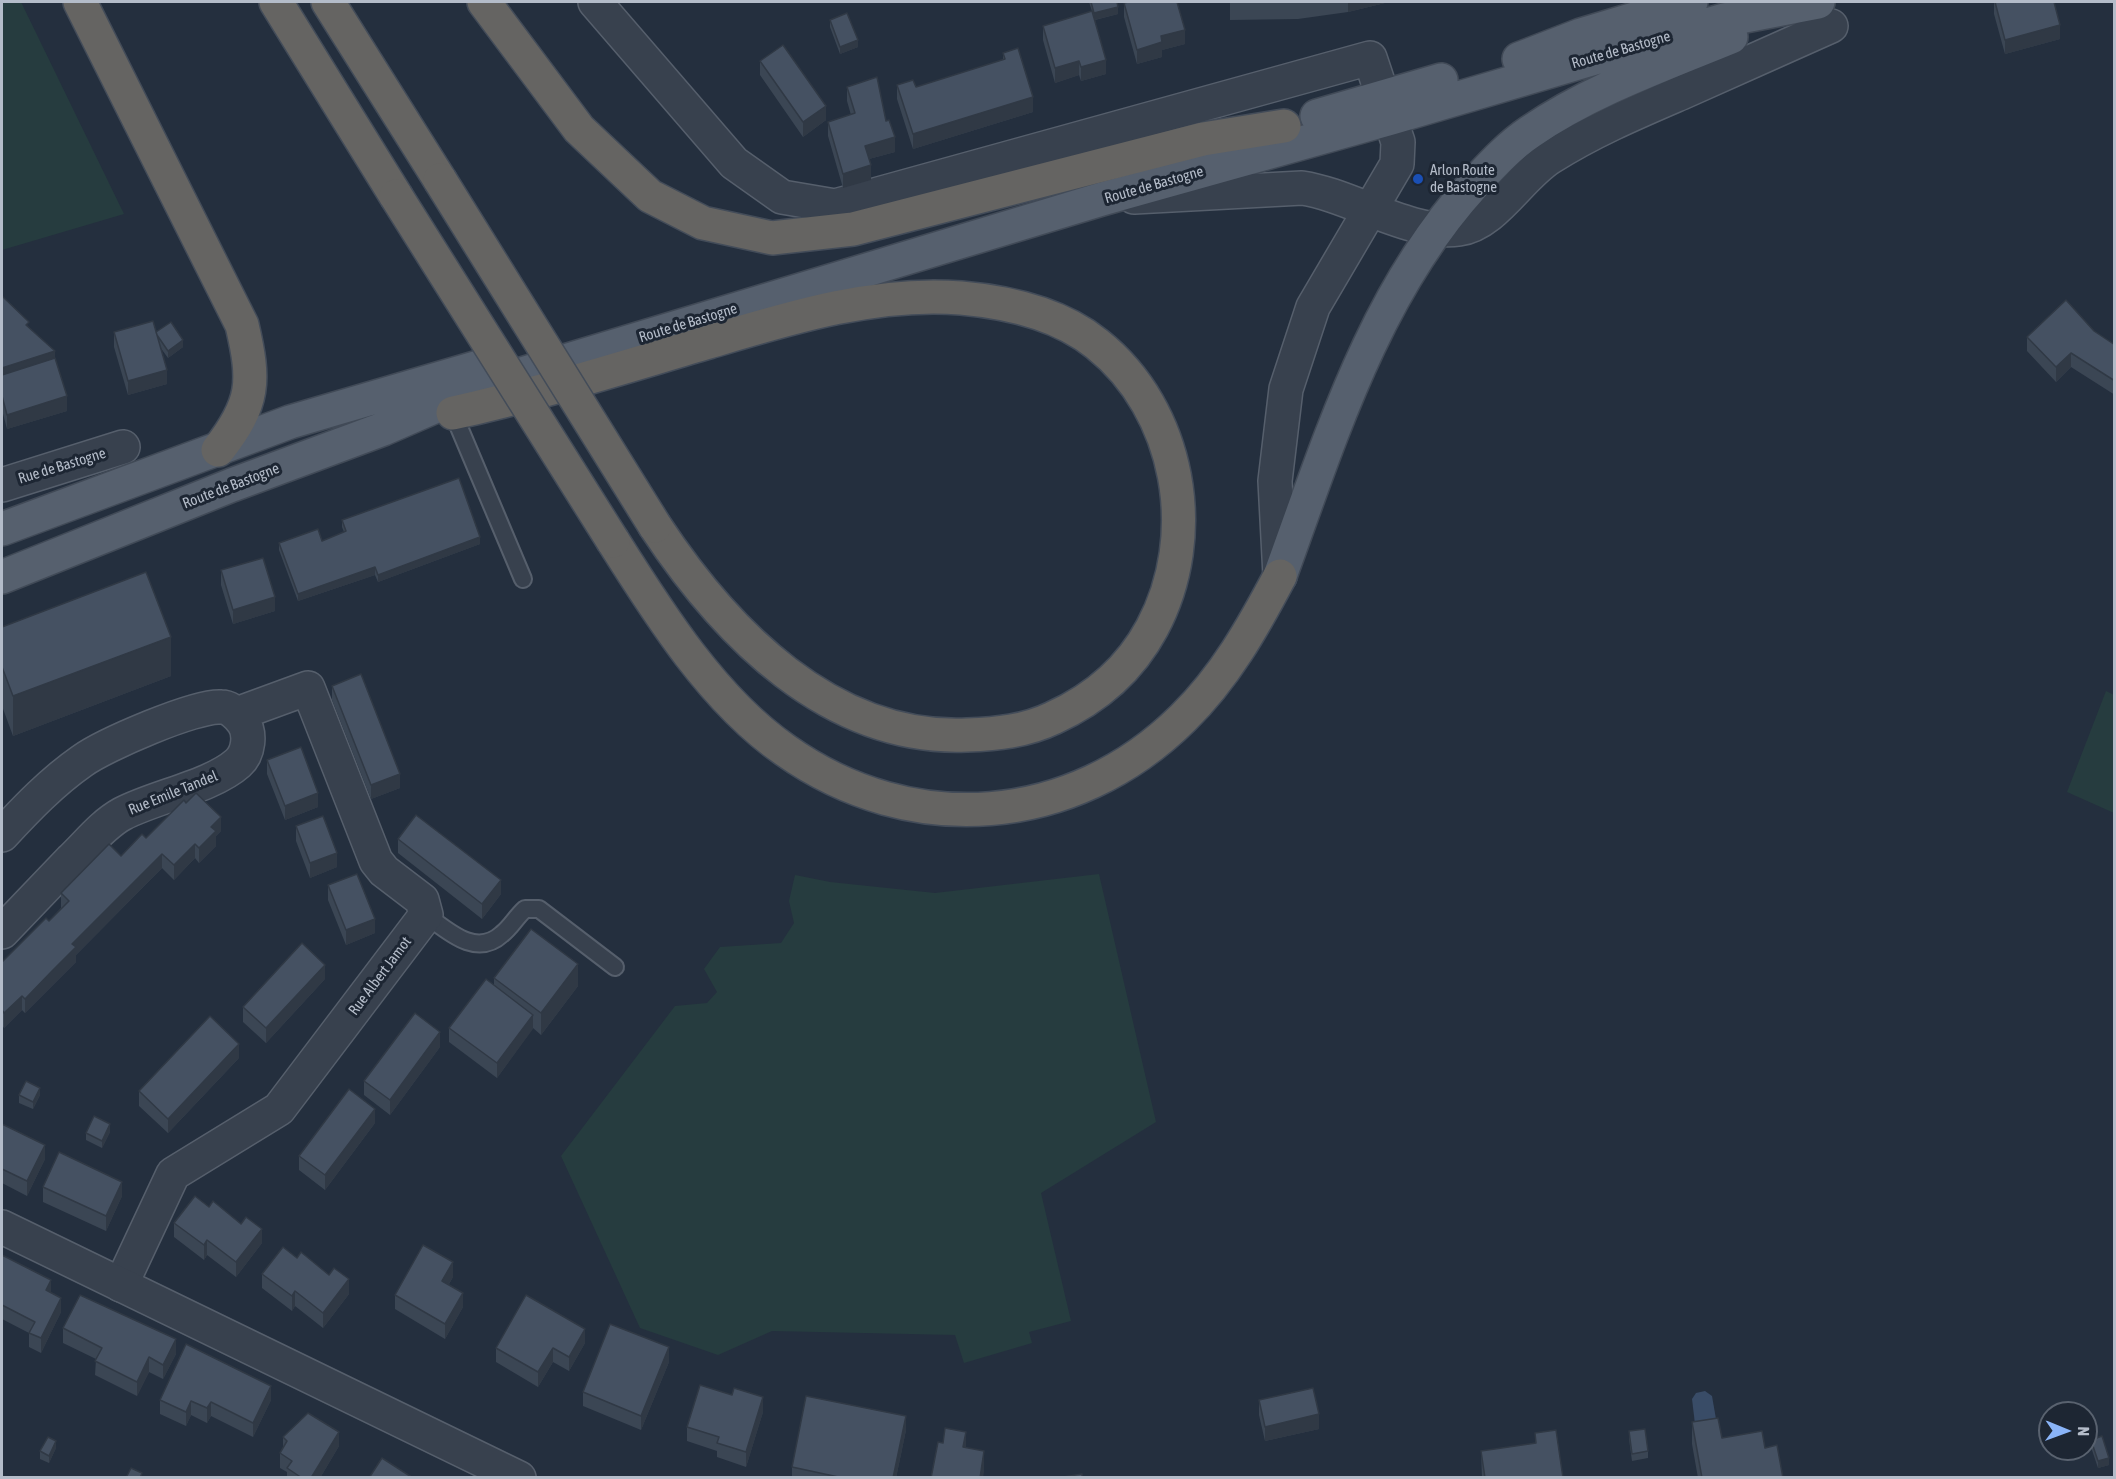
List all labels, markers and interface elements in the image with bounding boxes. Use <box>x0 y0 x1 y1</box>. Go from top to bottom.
street label: Route de Bastogne <box>1570 27 1672 73</box>
place label: Arlon Route de Bastogne <box>1430 161 1497 196</box>
street label: Route de Bastogne <box>1103 162 1205 208</box>
marker: Arlon Route de Bastogne <box>1411 172 1425 186</box>
street label: Route de Bastogne <box>637 299 739 347</box>
street label: Rue de Bastogne <box>16 444 108 488</box>
street label: Route de Bastogne <box>180 459 282 513</box>
street label: Rue Emile Tandel <box>126 767 220 819</box>
street label: Rue Albert Jamot <box>345 933 415 1019</box>
north arrow <box>2038 1401 2098 1461</box>
text: N <box>2075 1426 2093 1436</box>

